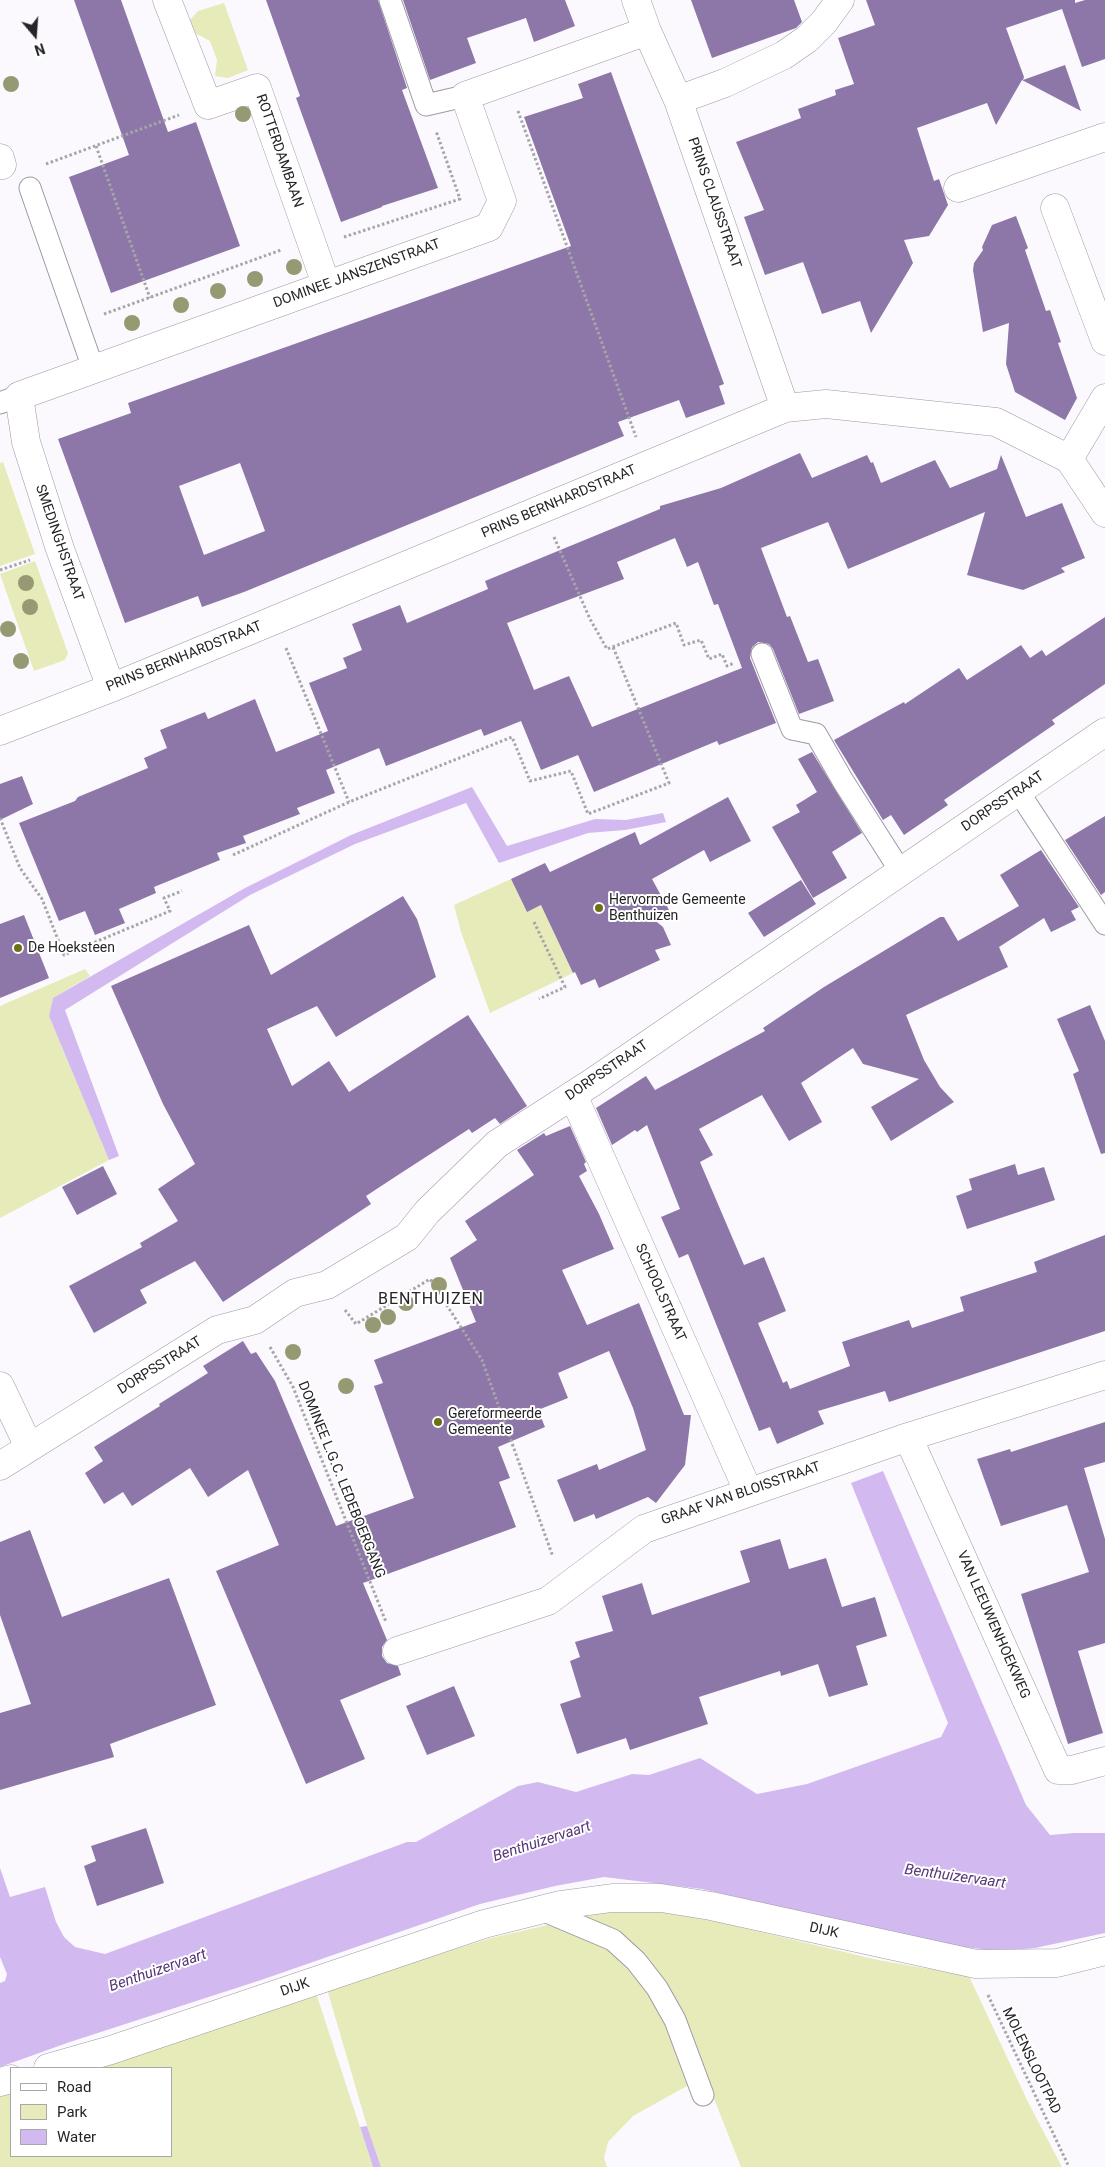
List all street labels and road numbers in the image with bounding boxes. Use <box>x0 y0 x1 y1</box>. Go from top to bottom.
street label: ROTTERDAMBAAN <box>252 92 306 210</box>
street label: PRINS CLAUSSTRAAT <box>684 135 744 271</box>
street label: DOMINEE JANSZENSTRAAT <box>271 236 443 312</box>
street label: PRINS BERNHARDSTRAAT <box>479 462 639 542</box>
street label: SMEDINGHSTRAAT <box>31 483 87 603</box>
street label: PRINS BERNHARDSTRAAT <box>104 618 264 696</box>
street label: DORPSSTRAAT <box>959 768 1047 836</box>
street label: DORPSSTRAAT <box>563 1037 651 1105</box>
street label: SCHOOLSTRAAT <box>631 1242 689 1344</box>
street label: DORPSSTRAAT <box>115 1334 205 1398</box>
street label: DOMINEE L.G.C. LEDEBOERGANG <box>294 1379 388 1581</box>
street label: GRAAF VAN BLOISSTRAAT <box>659 1459 823 1529</box>
street label: VAN LEEUWENHOEKWEG <box>953 1548 1033 1702</box>
street label: DIJK <box>808 1920 840 1942</box>
street label: DIJK <box>278 1975 312 2001</box>
street label: MOLENSLOOTPAD <box>998 2005 1064 2117</box>

